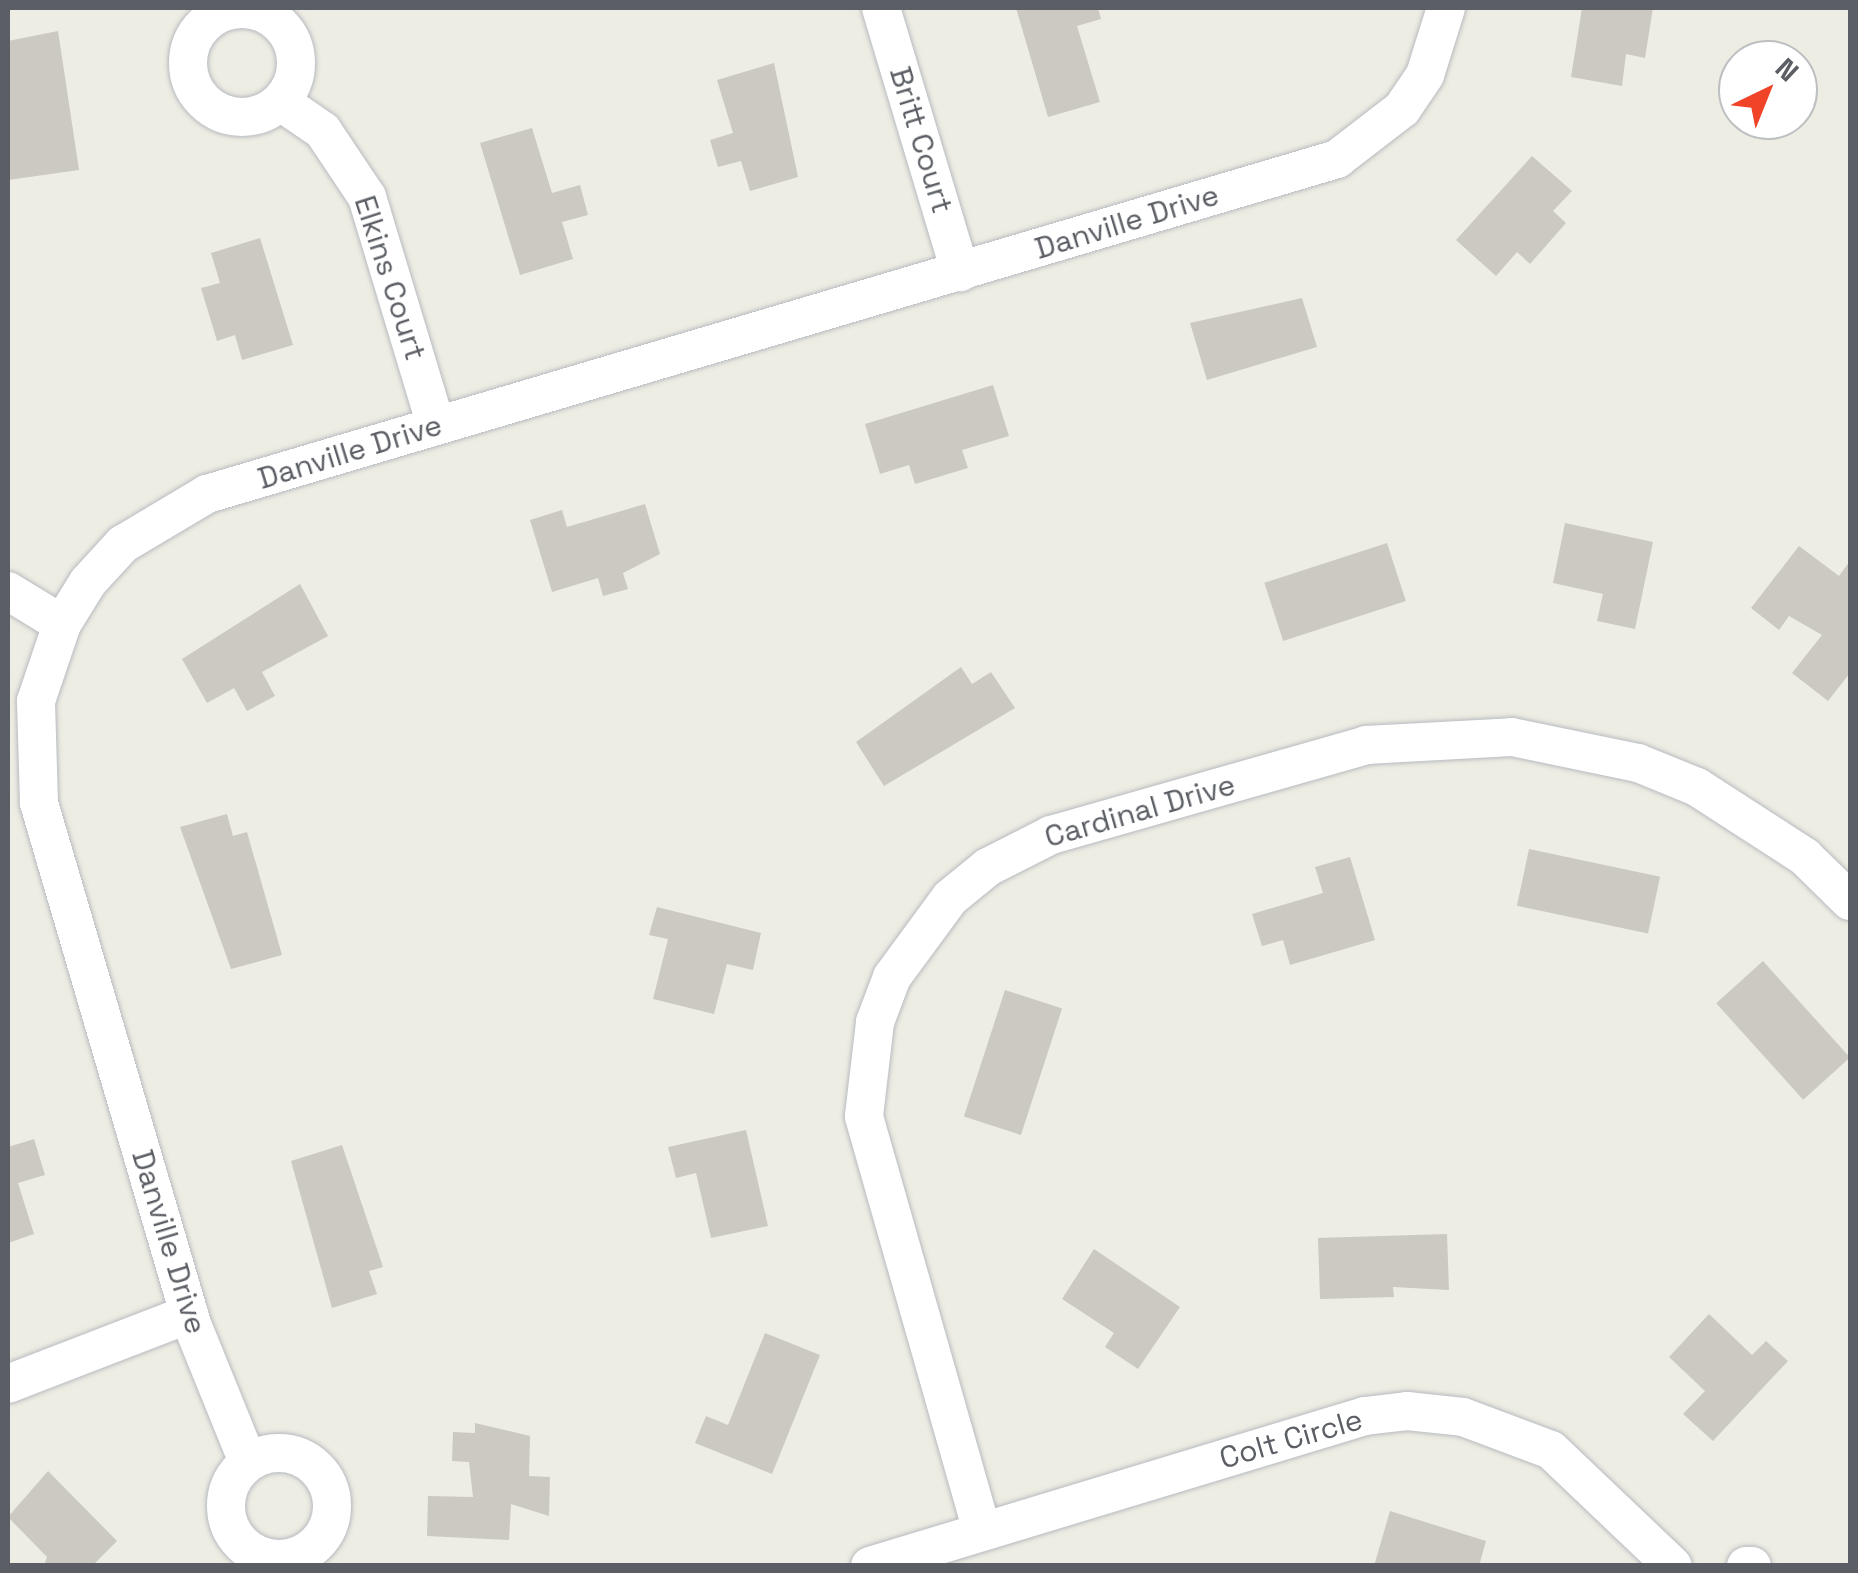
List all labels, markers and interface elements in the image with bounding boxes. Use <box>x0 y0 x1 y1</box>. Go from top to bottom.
north arrow <box>1718 40 1818 140</box>
text: N <box>1768 50 1806 89</box>
street label: Britt Court <box>882 63 960 217</box>
street label: Danville Drive <box>1031 177 1223 267</box>
street label: Elkins Court <box>346 191 434 365</box>
street label: Danville Drive <box>254 407 446 497</box>
street label: Cardinal Drive <box>1041 767 1239 855</box>
street label: Danville Drive <box>124 1146 214 1338</box>
street label: Colt Circle <box>1215 1401 1367 1477</box>

